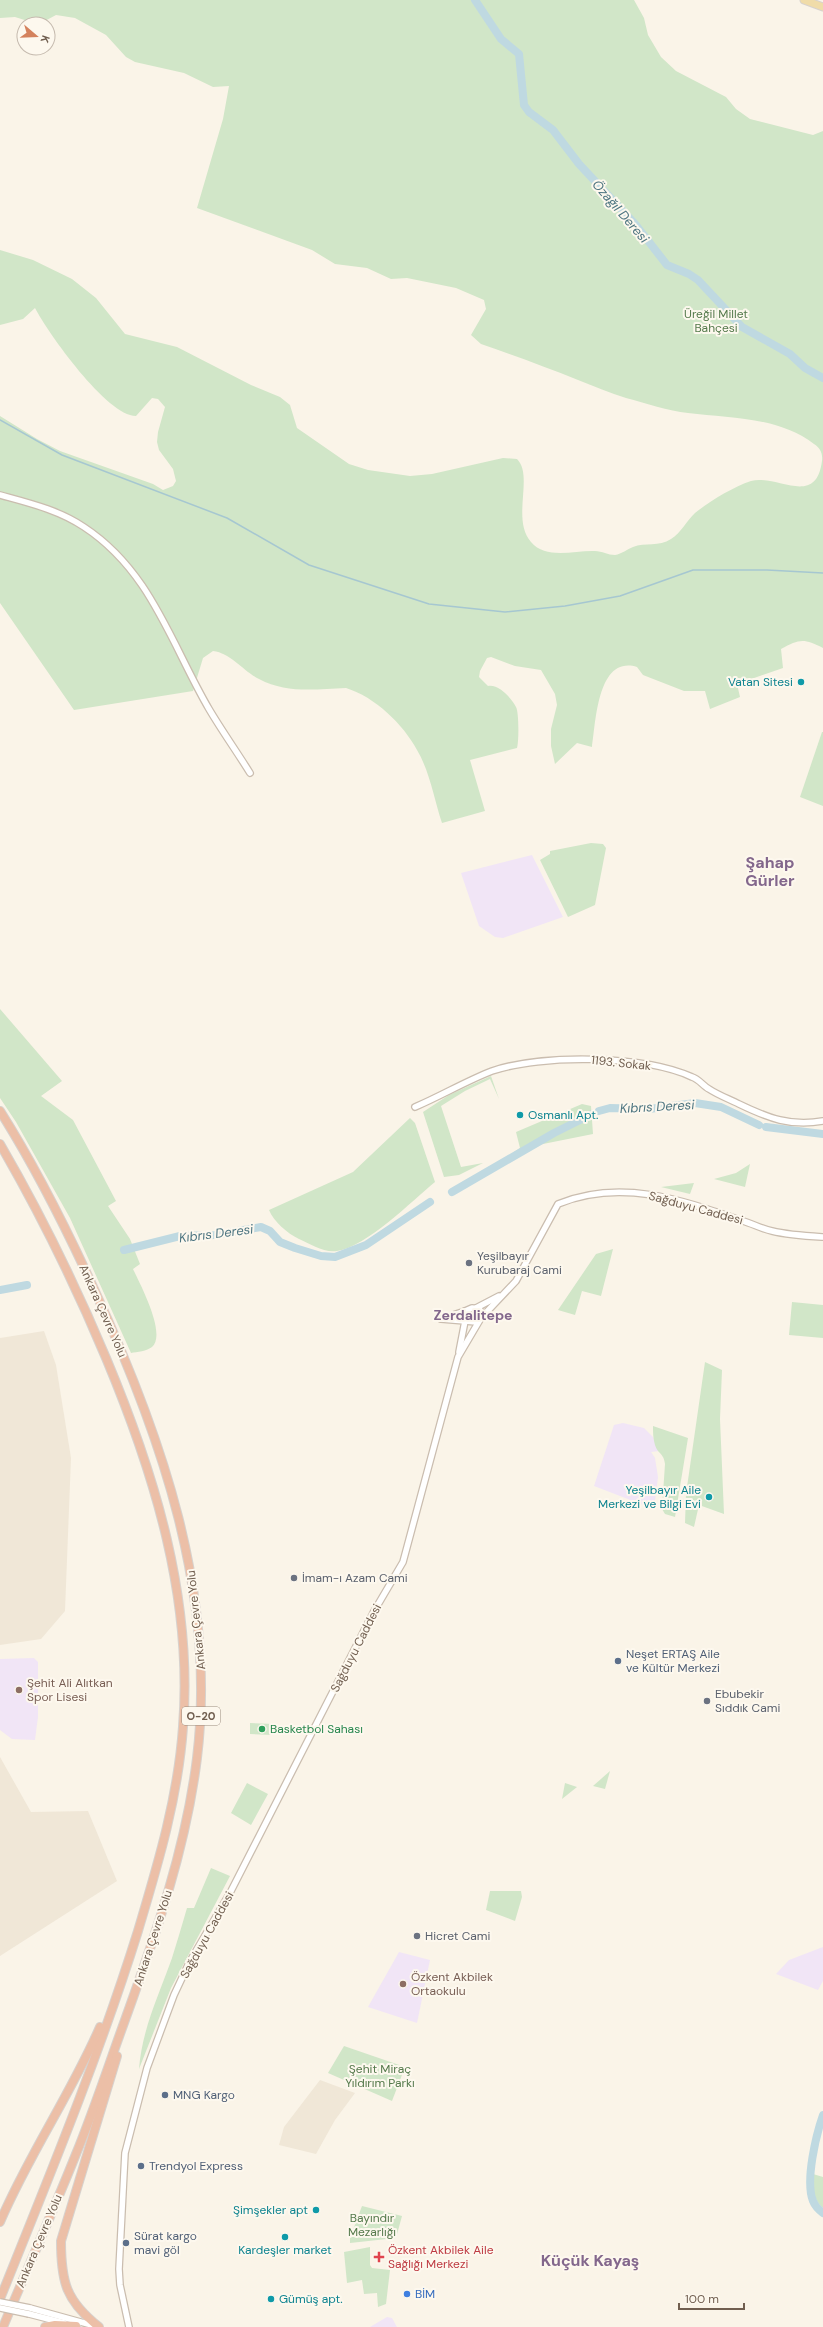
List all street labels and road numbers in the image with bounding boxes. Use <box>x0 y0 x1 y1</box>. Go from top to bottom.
street label: 1193. Sokak <box>590 1052 652 1074</box>
street label: Sağduyu Caddesi <box>647 1188 745 1228</box>
street label: Ankara Çevre Yolu <box>75 1262 131 1360</box>
street label: Ankara Çevre Yolu <box>183 1569 209 1670</box>
street label: Sağduyu Caddesi <box>327 1601 385 1695</box>
road number: O-20 <box>182 1707 220 1725</box>
street label: Ankara Çevre Yolu <box>130 1888 176 1988</box>
street label: Sağduyu Caddesi <box>176 1889 238 1981</box>
street label: Ankara Çevre Yolu <box>12 2192 66 2290</box>

